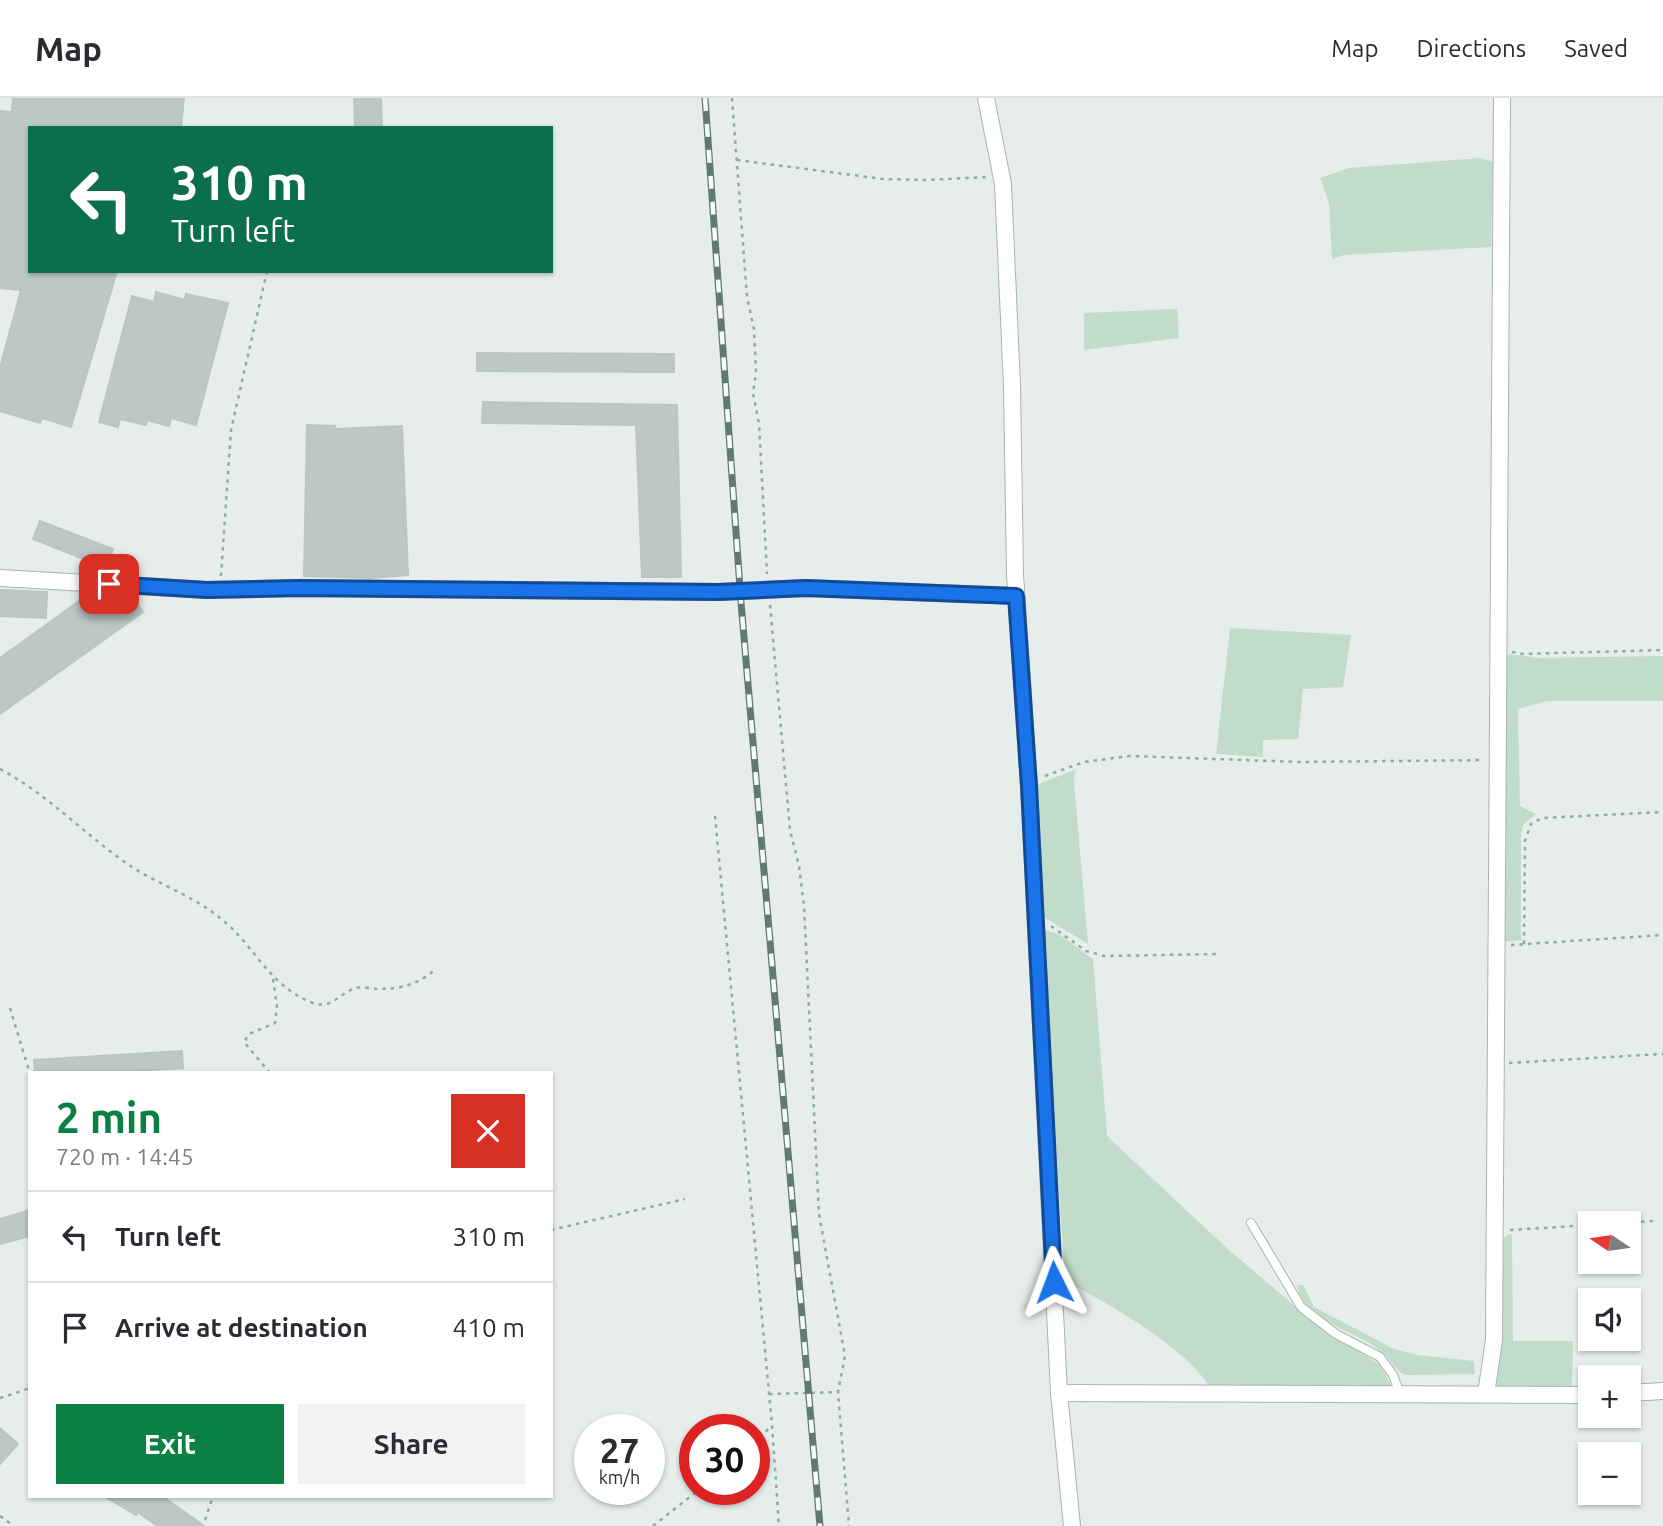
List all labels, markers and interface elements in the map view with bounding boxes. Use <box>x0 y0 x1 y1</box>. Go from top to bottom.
text: Map <box>35 30 102 67</box>
text: Map <box>1331 35 1378 62</box>
text: Directions <box>1416 35 1526 62</box>
text: Saved <box>1564 35 1628 62</box>
icon: left <box>56 154 147 245</box>
text: 310 m <box>171 154 308 209</box>
text: Turn left <box>171 212 295 248</box>
pin <box>79 554 139 614</box>
icon: arrive <box>90 565 128 603</box>
text: 2 min <box>56 1094 162 1141</box>
button: close <box>451 1094 525 1168</box>
text: 720 m · 14:45 <box>56 1144 194 1169</box>
north arrow <box>1578 1211 1642 1274</box>
map controls <box>1578 1211 1641 1505</box>
icon: left <box>56 1218 94 1256</box>
text: Turn left <box>115 1222 221 1251</box>
text: 310 m <box>453 1222 525 1251</box>
position arrow <box>1017 1245 1091 1319</box>
button: sound <box>1578 1288 1641 1351</box>
icon: arrive <box>56 1309 94 1347</box>
text: Arrive at destination <box>115 1313 368 1342</box>
text: 410 m <box>453 1313 525 1342</box>
button: + <box>1578 1365 1641 1428</box>
button: Exit <box>56 1404 284 1484</box>
button: Share <box>298 1404 525 1484</box>
speed limit sign: 30 <box>679 1414 770 1505</box>
text: 27 <box>600 1430 639 1470</box>
button: − <box>1578 1442 1641 1505</box>
text: km/h <box>599 1467 640 1487</box>

